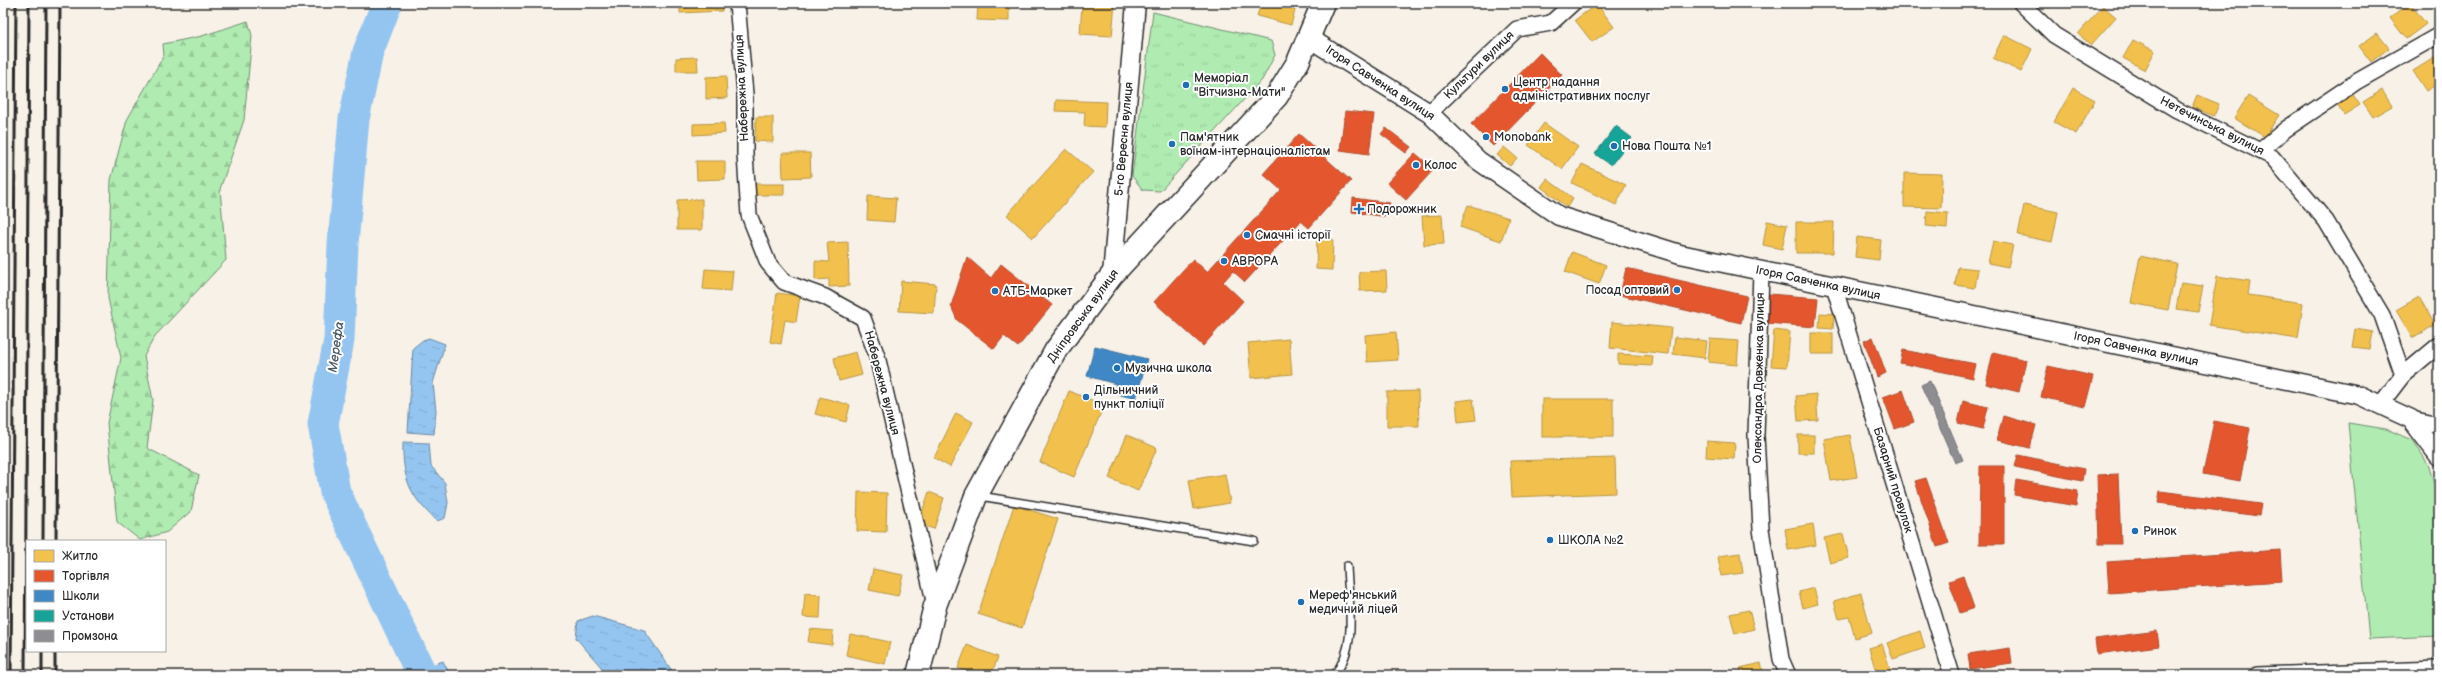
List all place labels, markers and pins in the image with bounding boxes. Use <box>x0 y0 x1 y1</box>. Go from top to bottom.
place label: Меморіал "Вітчизна-Мати" <box>1194 71 1285 100</box>
place label: Центр надання адміністративних послуг <box>1513 75 1650 104</box>
marker: Меморіал "Вітчизна-Мати" <box>1181 80 1191 90</box>
marker: Центр надання адміністративних послуг <box>1500 84 1510 94</box>
place label: Пам'ятник воїнам-інтернаціоналістам <box>1180 130 1330 159</box>
place label: Monobank <box>1494 130 1551 145</box>
marker: Monobank <box>1481 132 1491 142</box>
marker: Пам'ятник воїнам-інтернаціоналістам <box>1167 139 1177 149</box>
place label: Нова Пошта №1 <box>1622 139 1711 154</box>
marker: Нова Пошта №1 <box>1609 141 1619 151</box>
place label: Колос <box>1424 158 1457 173</box>
marker: Колос <box>1411 160 1421 170</box>
place label: Подорожник <box>1367 202 1437 217</box>
marker: Подорожник <box>1354 204 1364 214</box>
place label: Смачні історії <box>1255 228 1331 243</box>
marker: Смачні історії <box>1242 230 1252 240</box>
place label: АВРОРА <box>1231 254 1279 269</box>
marker: АВРОРА <box>1219 256 1229 266</box>
place label: Посад оптовий <box>1586 283 1669 298</box>
place label: АТБ-Маркет <box>1002 284 1073 299</box>
marker: Посад оптовий <box>1672 285 1682 295</box>
marker: АТБ-Маркет <box>990 286 1000 296</box>
place label: Музична школа <box>1125 361 1212 376</box>
marker: Музична школа <box>1112 363 1122 373</box>
place label: Дільничний пункт поліції <box>1094 383 1165 412</box>
marker: Дільничний пункт поліції <box>1081 392 1091 402</box>
place label: Ринок <box>2143 524 2177 539</box>
marker: Ринок <box>2130 526 2140 536</box>
place label: ШКОЛА №2 <box>1558 533 1624 548</box>
marker: ШКОЛА №2 <box>1545 535 1555 545</box>
place label: Мереф'янський медичний ліцей <box>1309 588 1398 617</box>
marker: Мереф'янський медичний ліцей <box>1296 597 1306 607</box>

